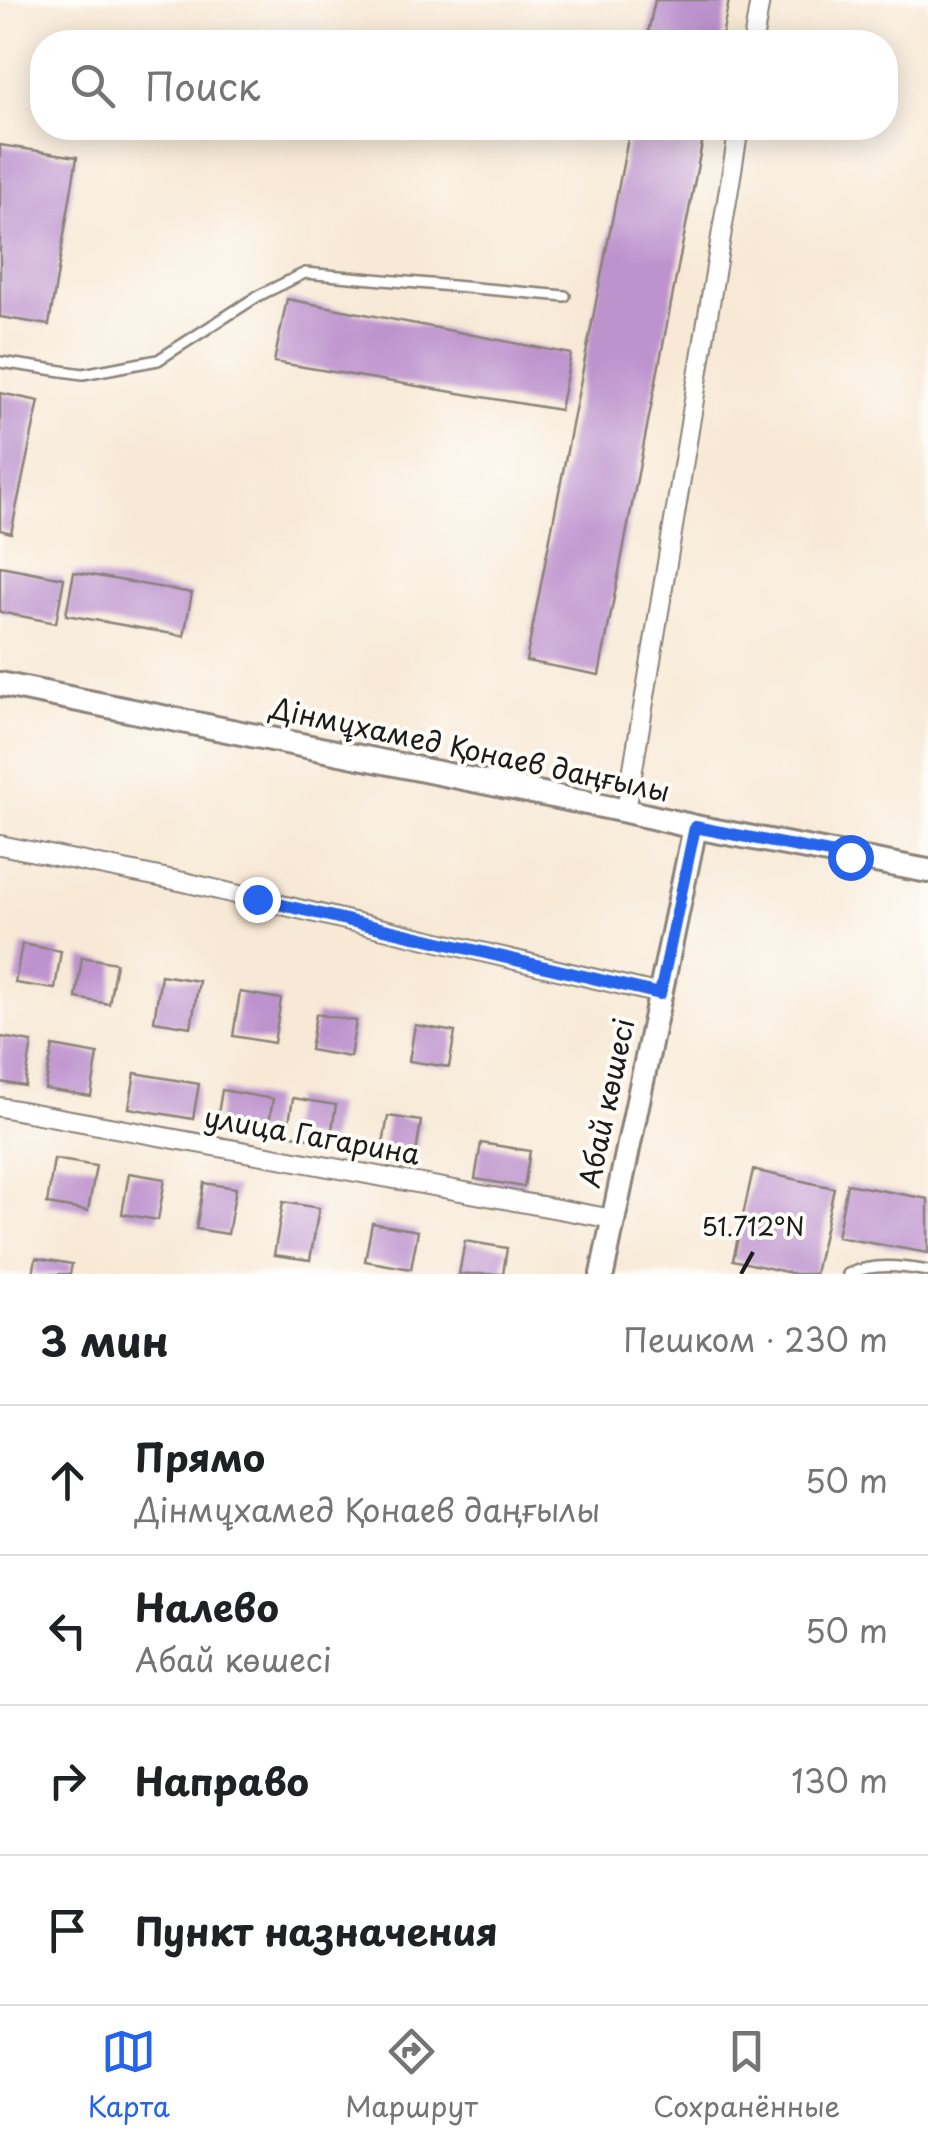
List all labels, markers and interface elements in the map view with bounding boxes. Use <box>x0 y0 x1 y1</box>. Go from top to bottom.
search box <box>30 30 898 140</box>
text: Поиск <box>145 57 260 114</box>
icon: search <box>65 58 120 113</box>
street label: Дінмұхамед Қонаев даңғылы <box>266 685 674 812</box>
route start <box>828 835 874 881</box>
route end <box>235 877 281 923</box>
street label: Абай көшесі <box>567 1014 644 1191</box>
street label: улица Гагарина <box>201 1094 424 1175</box>
text: 51.712°N <box>701 1207 805 1245</box>
text: 3 мин <box>40 1308 169 1371</box>
text: Пешком · 230 m <box>623 1315 888 1363</box>
text: Прямо <box>135 1428 265 1485</box>
icon: ahead <box>40 1453 95 1508</box>
text: 50 m <box>805 1456 888 1504</box>
text: Дінмұхамед Қонаев даңғылы <box>135 1485 600 1533</box>
text: Налево <box>135 1578 279 1635</box>
icon: left <box>40 1603 95 1658</box>
text: 50 m <box>805 1606 888 1654</box>
text: Абай көшесі <box>135 1635 332 1683</box>
text: Направо <box>135 1752 309 1809</box>
icon: right <box>40 1753 95 1808</box>
text: 130 m <box>791 1756 888 1804</box>
text: Пункт назначения <box>135 1902 498 1959</box>
icon: arrive <box>40 1903 95 1958</box>
tab: Карта <box>88 2024 170 2127</box>
tab: Маршрут <box>345 2024 478 2127</box>
tab: Сохранённые <box>653 2024 840 2127</box>

